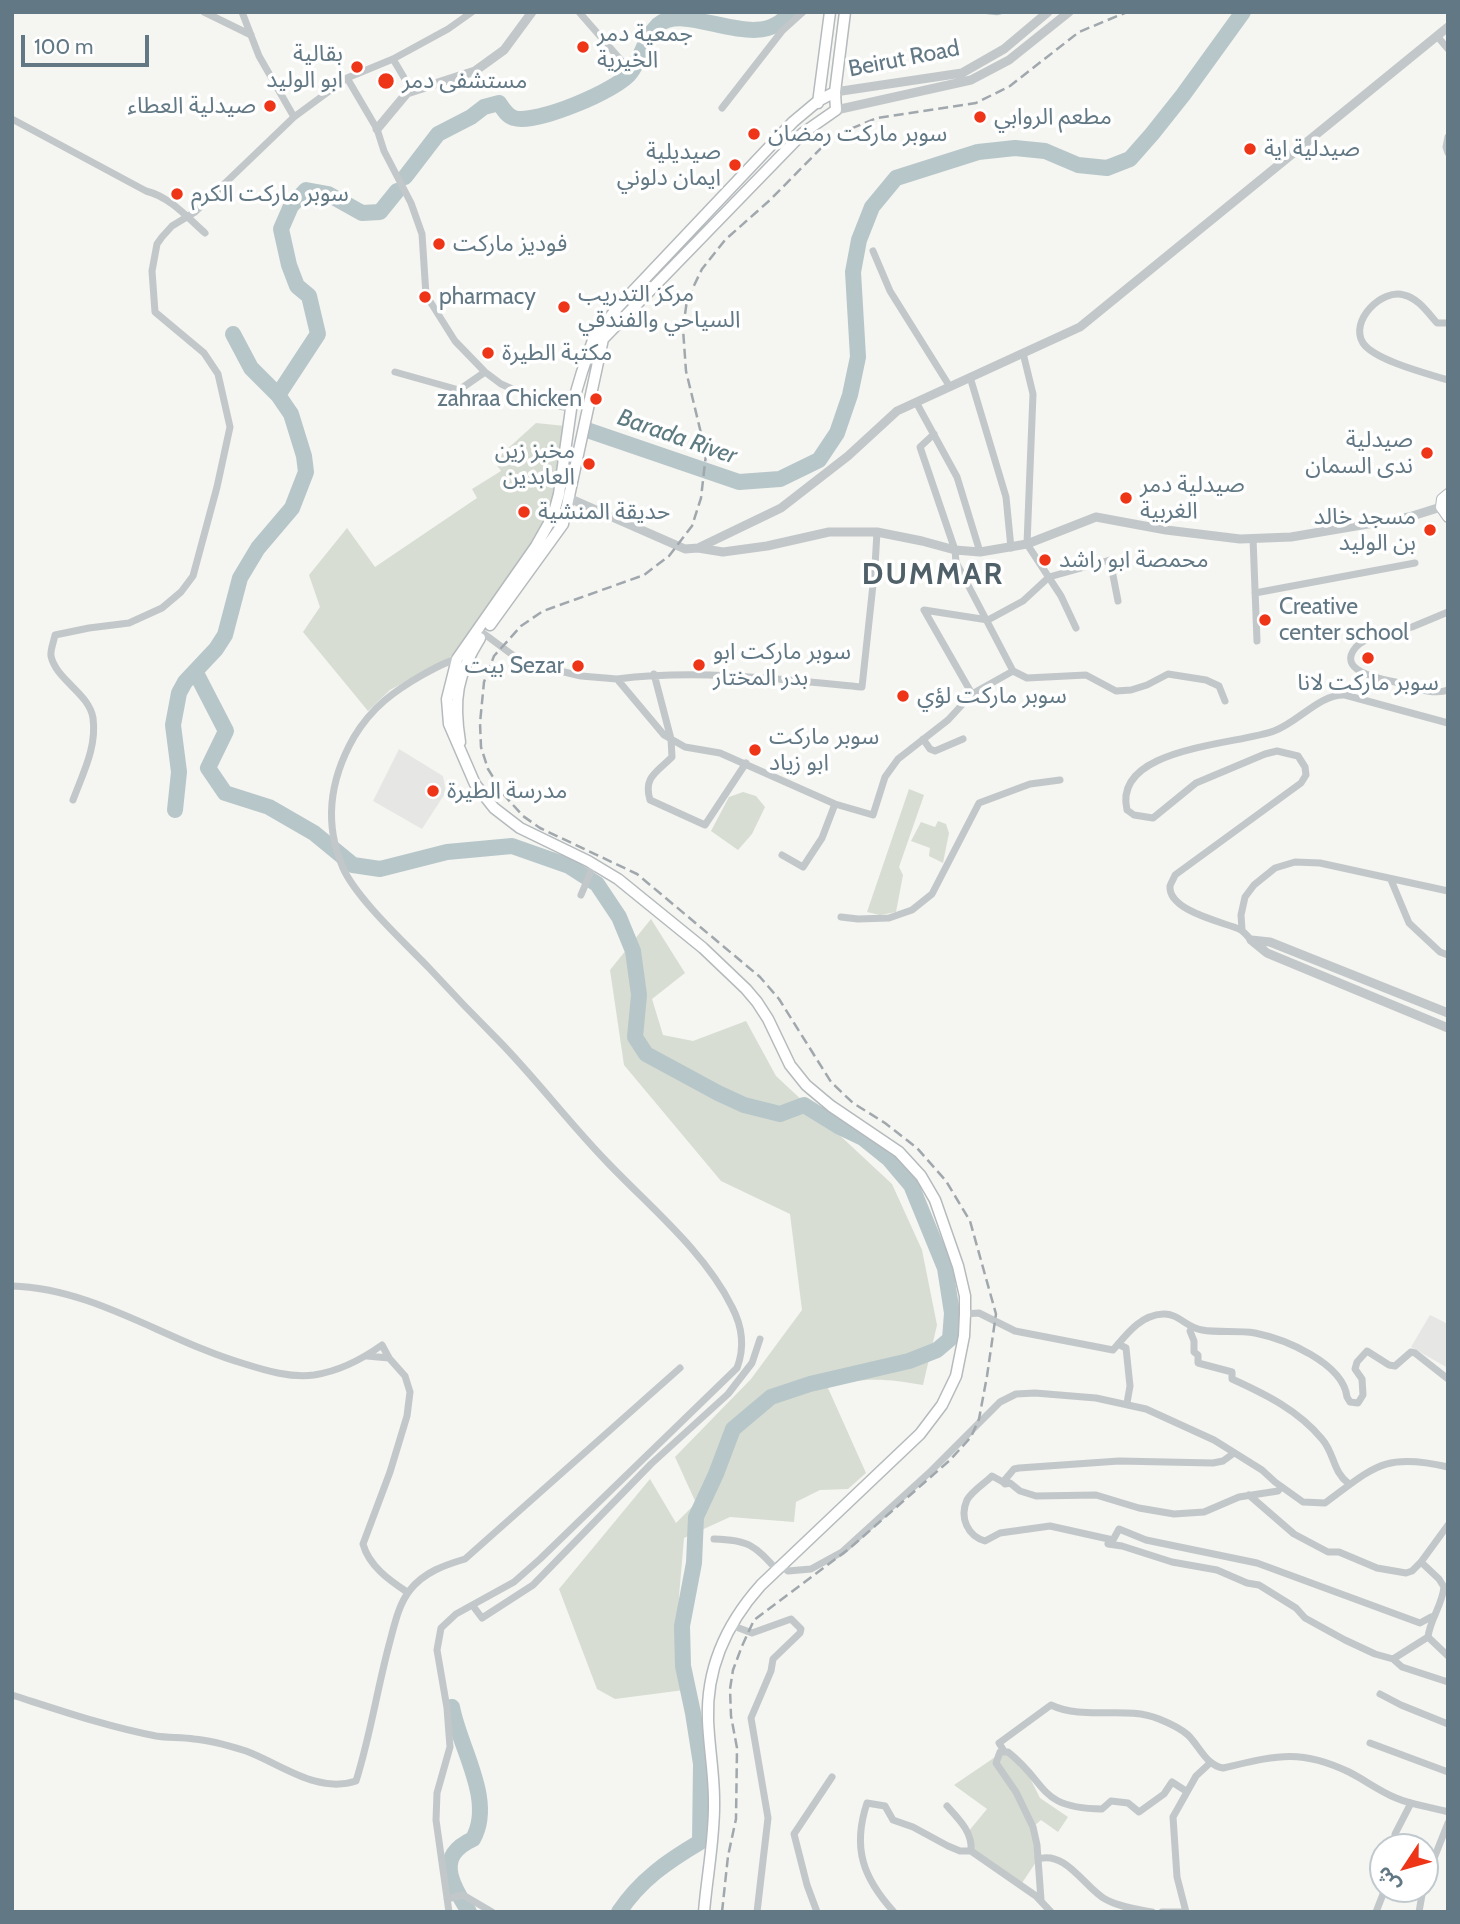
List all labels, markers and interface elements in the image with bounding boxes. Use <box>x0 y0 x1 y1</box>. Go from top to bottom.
place label: جمعية دمر الخيرية <box>597 20 693 74</box>
scale bar <box>24 21 152 65</box>
text: 100 m <box>34 34 93 59</box>
street label: Beirut Road <box>846 35 962 83</box>
marker: جمعية دمر الخيرية <box>575 39 591 55</box>
place label: بقالية ابو الوليد <box>266 40 343 94</box>
marker: بقالية ابو الوليد <box>349 59 365 75</box>
place label: مستشفى دمر <box>402 67 527 95</box>
marker: مستشفى دمر <box>376 71 396 91</box>
place label: صيدلية العطاء <box>128 92 256 120</box>
marker: صيدلية العطاء <box>262 98 278 114</box>
place label: مطعم الروابي <box>994 103 1112 131</box>
marker: مطعم الروابي <box>972 109 988 125</box>
place label: سوبر ماركت رمضان <box>768 120 947 148</box>
marker: سوبر ماركت رمضان <box>746 126 762 142</box>
place label: صيدلية اية <box>1264 135 1360 163</box>
place label: صيديلية ايمان دلوني <box>617 138 721 192</box>
marker: صيدلية اية <box>1242 141 1258 157</box>
marker: صيديلية ايمان دلوني <box>727 157 743 173</box>
place label: سوبر ماركت الكرم <box>191 180 349 208</box>
marker: سوبر ماركت الكرم <box>169 186 185 202</box>
place label: فوديز ماركت <box>453 230 567 258</box>
marker: فوديز ماركت <box>431 236 447 252</box>
place label: مركز التدريب السياحي والفندقي <box>578 280 740 334</box>
place label: pharmacy <box>439 283 536 311</box>
marker: pharmacy <box>417 289 433 305</box>
marker: مركز التدريب السياحي والفندقي <box>556 299 572 315</box>
place label: مكتبة الطيرة <box>502 339 612 367</box>
marker: مكتبة الطيرة <box>480 345 496 361</box>
place label: zahraa Chicken <box>437 385 582 413</box>
marker: zahraa Chicken <box>588 391 604 407</box>
water label: Barada River <box>614 403 740 471</box>
place label: صيدلية ندى السمان <box>1305 426 1413 480</box>
place label: مخبز زين العابدين <box>495 437 575 491</box>
marker: صيدلية ندى السمان <box>1419 445 1435 461</box>
marker: مخبز زين العابدين <box>581 456 597 472</box>
place label: صيدلية دمر الغربية <box>1140 471 1245 525</box>
marker: صيدلية دمر الغربية <box>1118 490 1134 506</box>
place label: حديقة المنشية <box>538 498 670 526</box>
place label: مسجد خالد بن الوليد <box>1314 503 1416 557</box>
marker: حديقة المنشية <box>516 504 532 520</box>
marker: مسجد خالد بن الوليد <box>1422 522 1438 538</box>
place label: محمصة ابو راشد <box>1059 546 1208 574</box>
marker: محمصة ابو راشد <box>1037 552 1053 568</box>
district label: DUMMAR <box>863 557 1003 593</box>
place label: Creative center school <box>1279 593 1409 647</box>
marker: Creative center school <box>1257 612 1273 628</box>
place label: سوبر ماركت ابو بدر المختار <box>713 638 851 692</box>
marker: سوبر ماركت لانا <box>1360 650 1376 666</box>
place label: بيت Sezar <box>465 652 564 680</box>
marker: سوبر ماركت ابو بدر المختار <box>691 657 707 673</box>
marker: بيت Sezar <box>570 658 586 674</box>
place label: سوبر ماركت لانا <box>1297 669 1439 697</box>
place label: سوبر ماركت لؤي <box>917 682 1067 710</box>
marker: سوبر ماركت لؤي <box>895 688 911 704</box>
place label: سوبر ماركت ابو زياد <box>769 723 879 777</box>
marker: سوبر ماركت ابو زياد <box>747 742 763 758</box>
place label: مدرسة الطيرة <box>447 777 567 805</box>
marker: مدرسة الطيرة <box>425 783 441 799</box>
north arrow <box>1369 1833 1439 1903</box>
text: ش <box>1371 1862 1405 1897</box>

